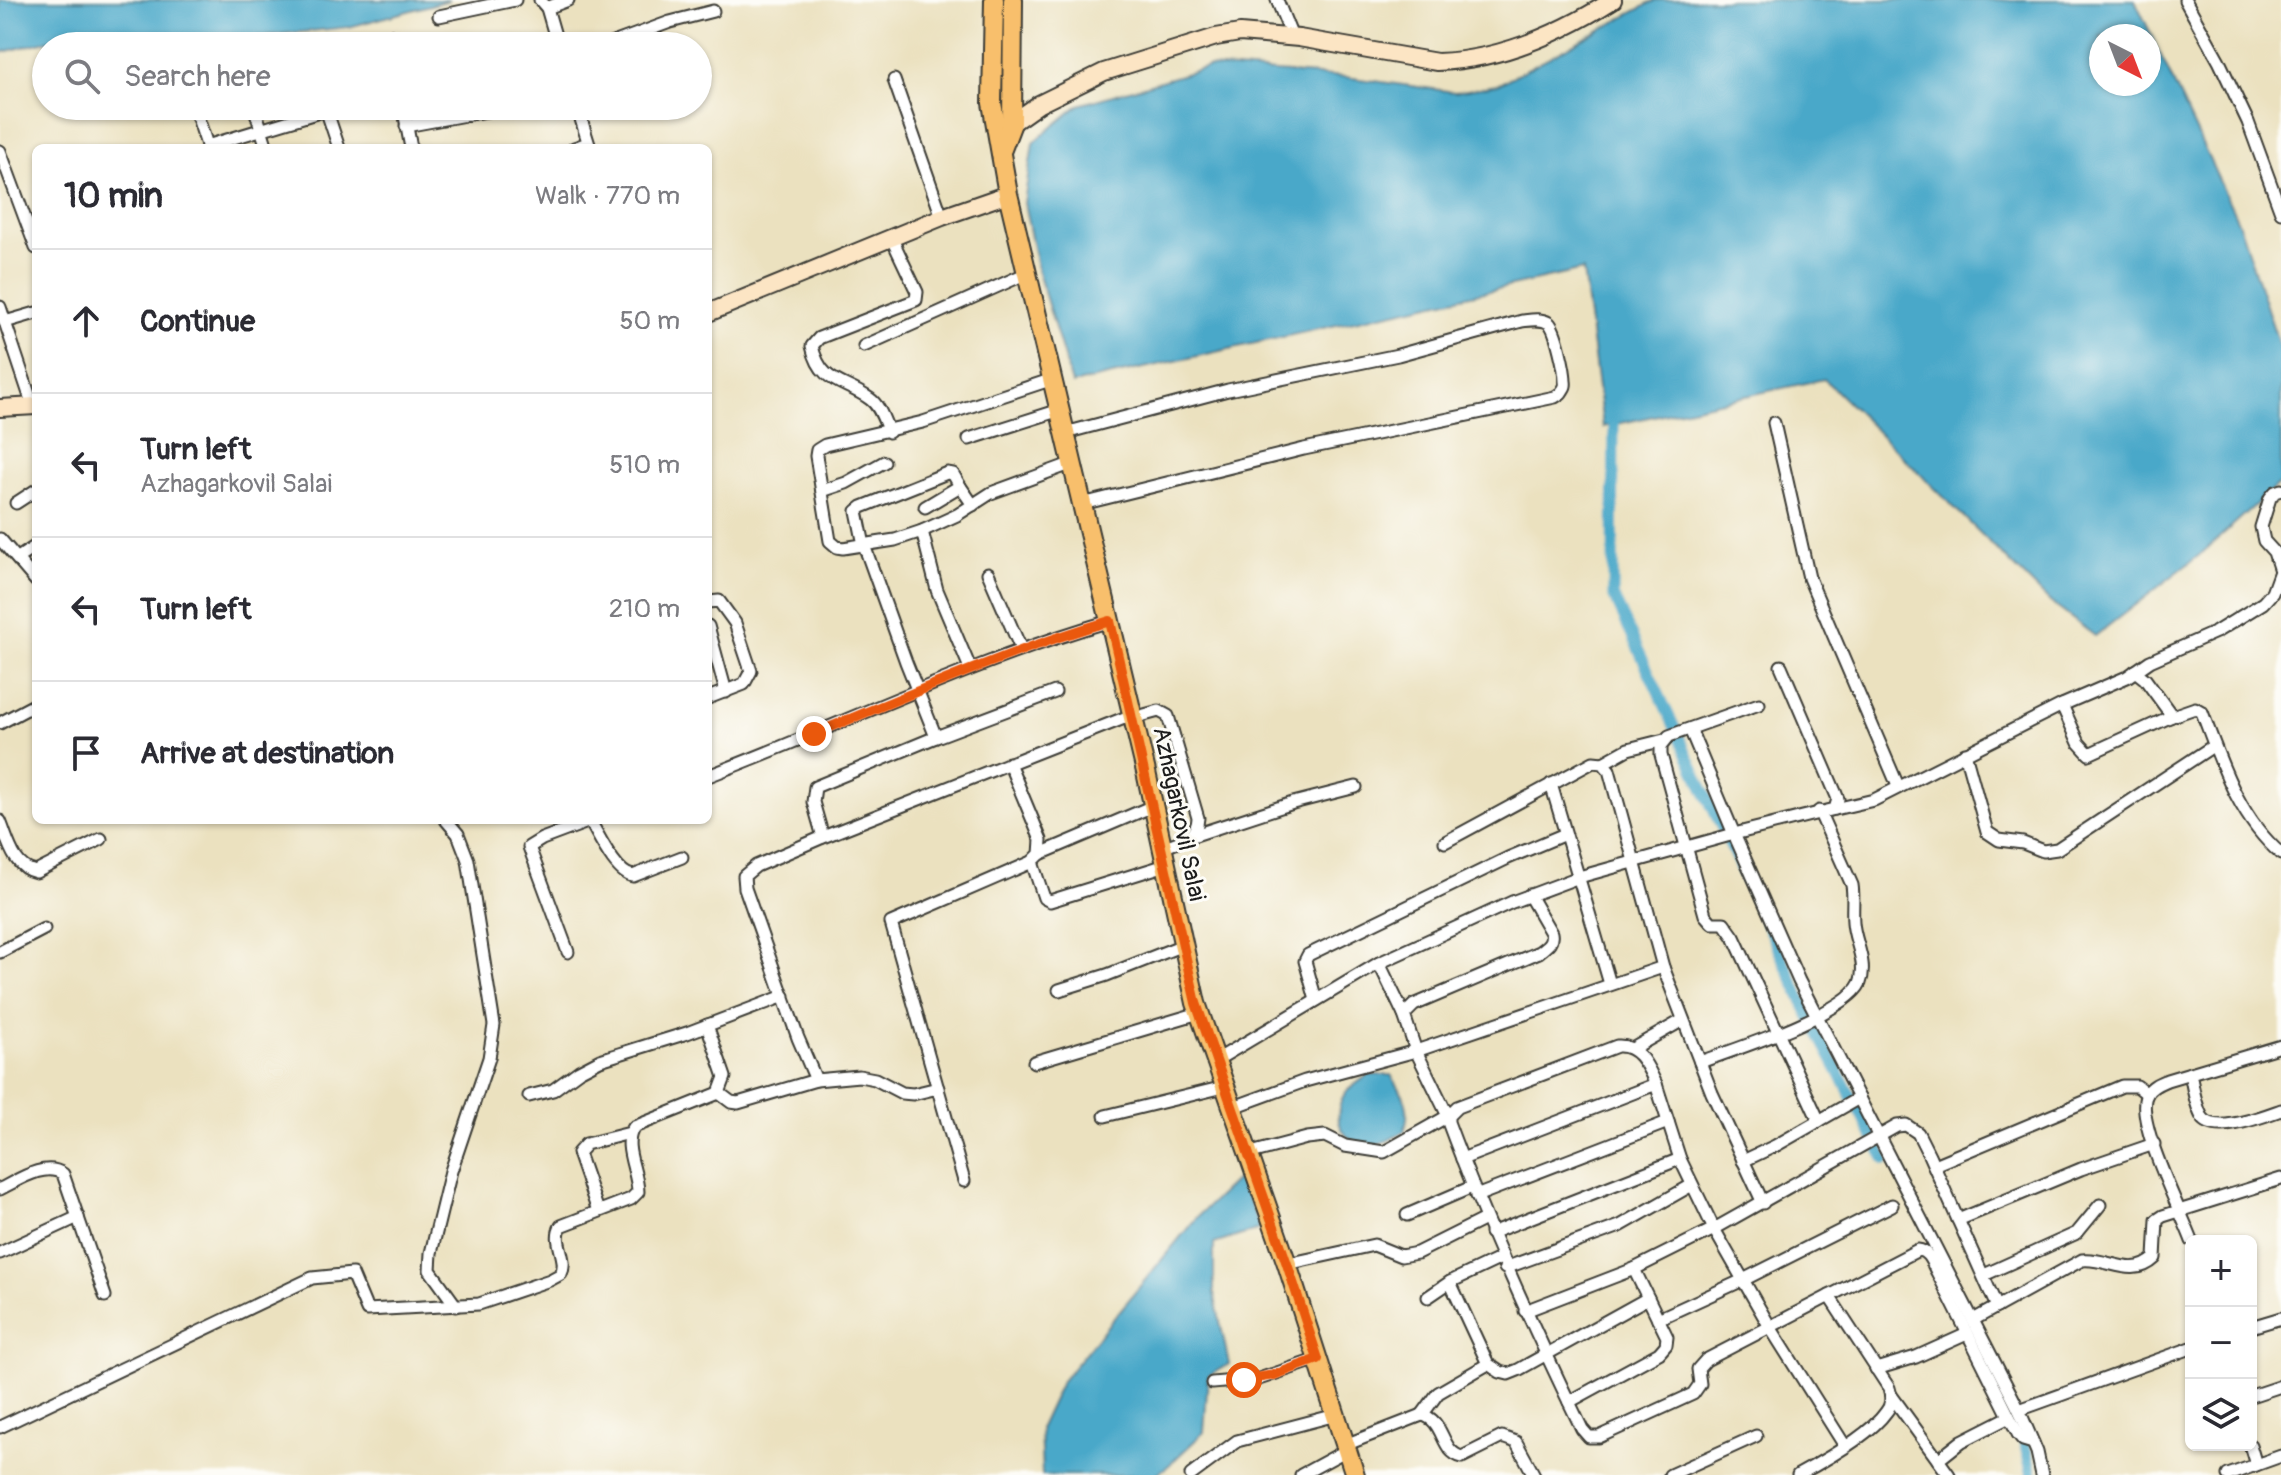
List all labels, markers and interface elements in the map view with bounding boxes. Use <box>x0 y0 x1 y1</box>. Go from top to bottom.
north arrow <box>2089 24 2161 96</box>
search box <box>32 32 712 120</box>
icon: search <box>60 54 104 98</box>
text: Search here <box>124 58 271 95</box>
text: 10 min <box>64 175 163 218</box>
text: Walk · 770 m <box>535 180 680 212</box>
icon: ahead <box>64 299 108 343</box>
text: Continue <box>140 303 255 340</box>
text: 50 m <box>619 305 680 337</box>
text: Turn left <box>140 431 251 468</box>
icon: left <box>64 443 108 487</box>
text: 510 m <box>609 449 680 481</box>
text: Azhagarkovil Salai <box>140 468 332 500</box>
icon: left <box>64 587 108 631</box>
text: Turn left <box>140 591 251 628</box>
text: 210 m <box>609 593 680 625</box>
route end <box>796 716 832 752</box>
street label: Azhagarkovil Salai <box>1146 724 1212 904</box>
icon: arrive <box>64 731 108 775</box>
text: Arrive at destination <box>140 735 394 772</box>
map controls <box>2185 1235 2257 1451</box>
button: + <box>2185 1235 2257 1307</box>
button: − <box>2185 1307 2257 1379</box>
route start <box>1226 1362 1262 1398</box>
button: layers <box>2185 1379 2257 1451</box>

